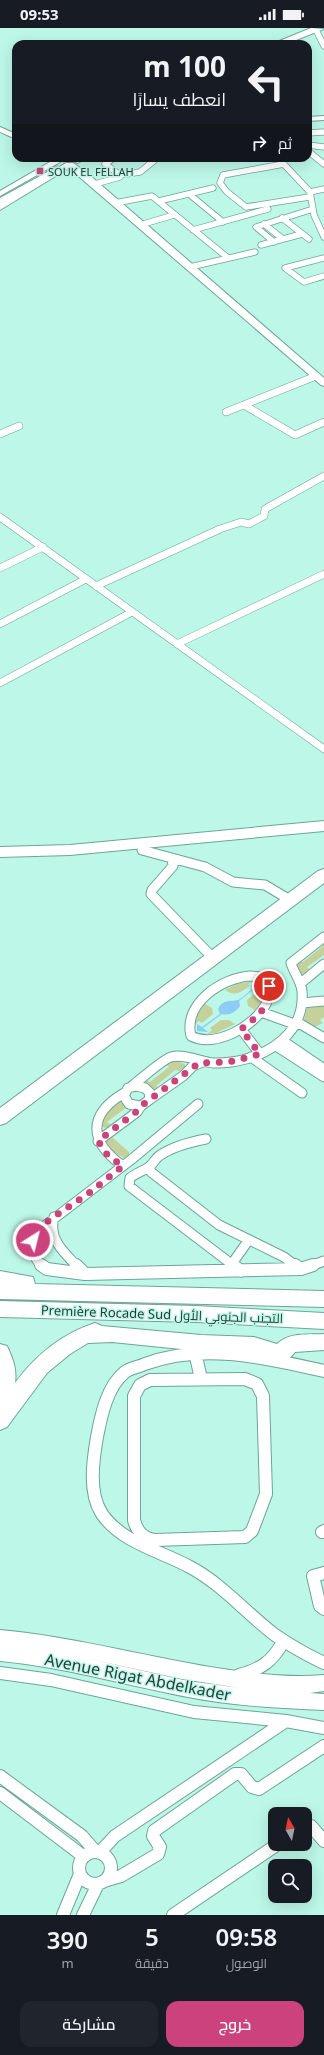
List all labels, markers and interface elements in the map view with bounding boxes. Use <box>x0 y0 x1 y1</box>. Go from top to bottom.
text: 09:53 <box>20 4 59 24</box>
text: 100 m <box>143 47 226 85</box>
icon: left <box>240 56 292 108</box>
text: انعطف يسارًا <box>133 87 226 111</box>
icon: right <box>248 132 270 154</box>
text: ثم <box>278 133 292 153</box>
place label: SOUK EL FELLAH <box>48 164 134 179</box>
marker: SOUK EL FELLAH <box>35 166 45 176</box>
pin <box>252 969 286 1003</box>
icon: arrive <box>258 975 280 997</box>
position arrow <box>12 1219 54 1261</box>
street label: Première Rocade Sud التجنب الجنوبي الأول <box>40 1301 283 1329</box>
street label: Avenue Rigat Abdelkader <box>43 1648 233 1706</box>
north arrow <box>268 1807 312 1851</box>
map controls <box>268 1807 312 1903</box>
button: search <box>268 1859 312 1903</box>
text: 5 <box>145 1920 159 1953</box>
text: 09:58 <box>216 1920 277 1953</box>
text: 390 <box>47 1923 88 1956</box>
text: m <box>61 1954 74 1972</box>
text: دقيقة <box>135 1954 169 1972</box>
text: الوصول <box>226 1954 267 1972</box>
button: مشاركة <box>20 2001 158 2047</box>
button: خروج <box>166 2001 304 2047</box>

